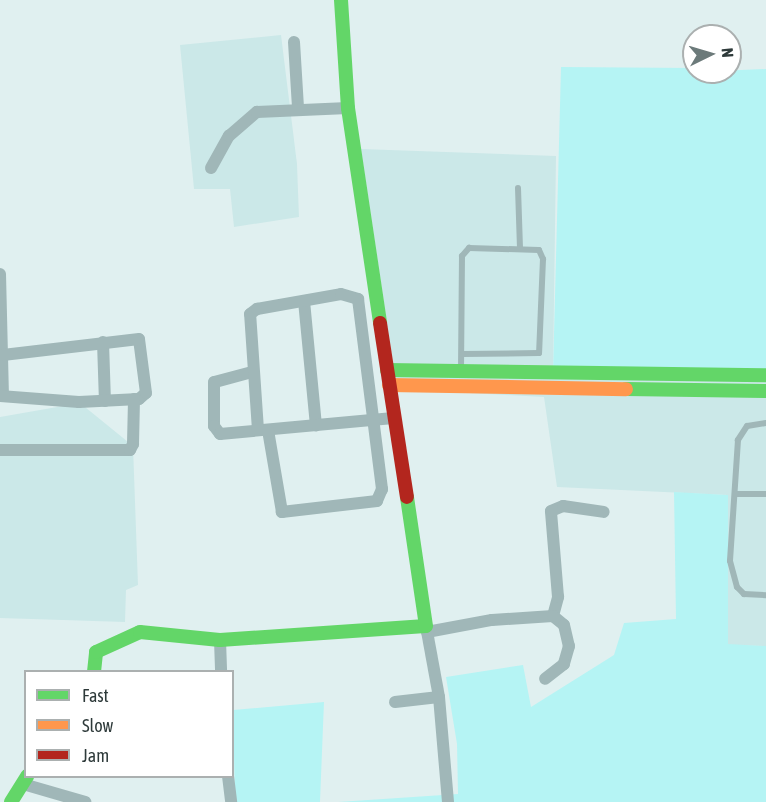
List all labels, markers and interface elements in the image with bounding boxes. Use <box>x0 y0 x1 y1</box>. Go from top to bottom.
north arrow <box>682 24 742 84</box>
text: N <box>719 47 737 58</box>
legend <box>24 670 234 778</box>
text: Fast <box>82 685 109 706</box>
text: Slow <box>82 715 113 736</box>
text: Jam <box>82 745 109 766</box>

